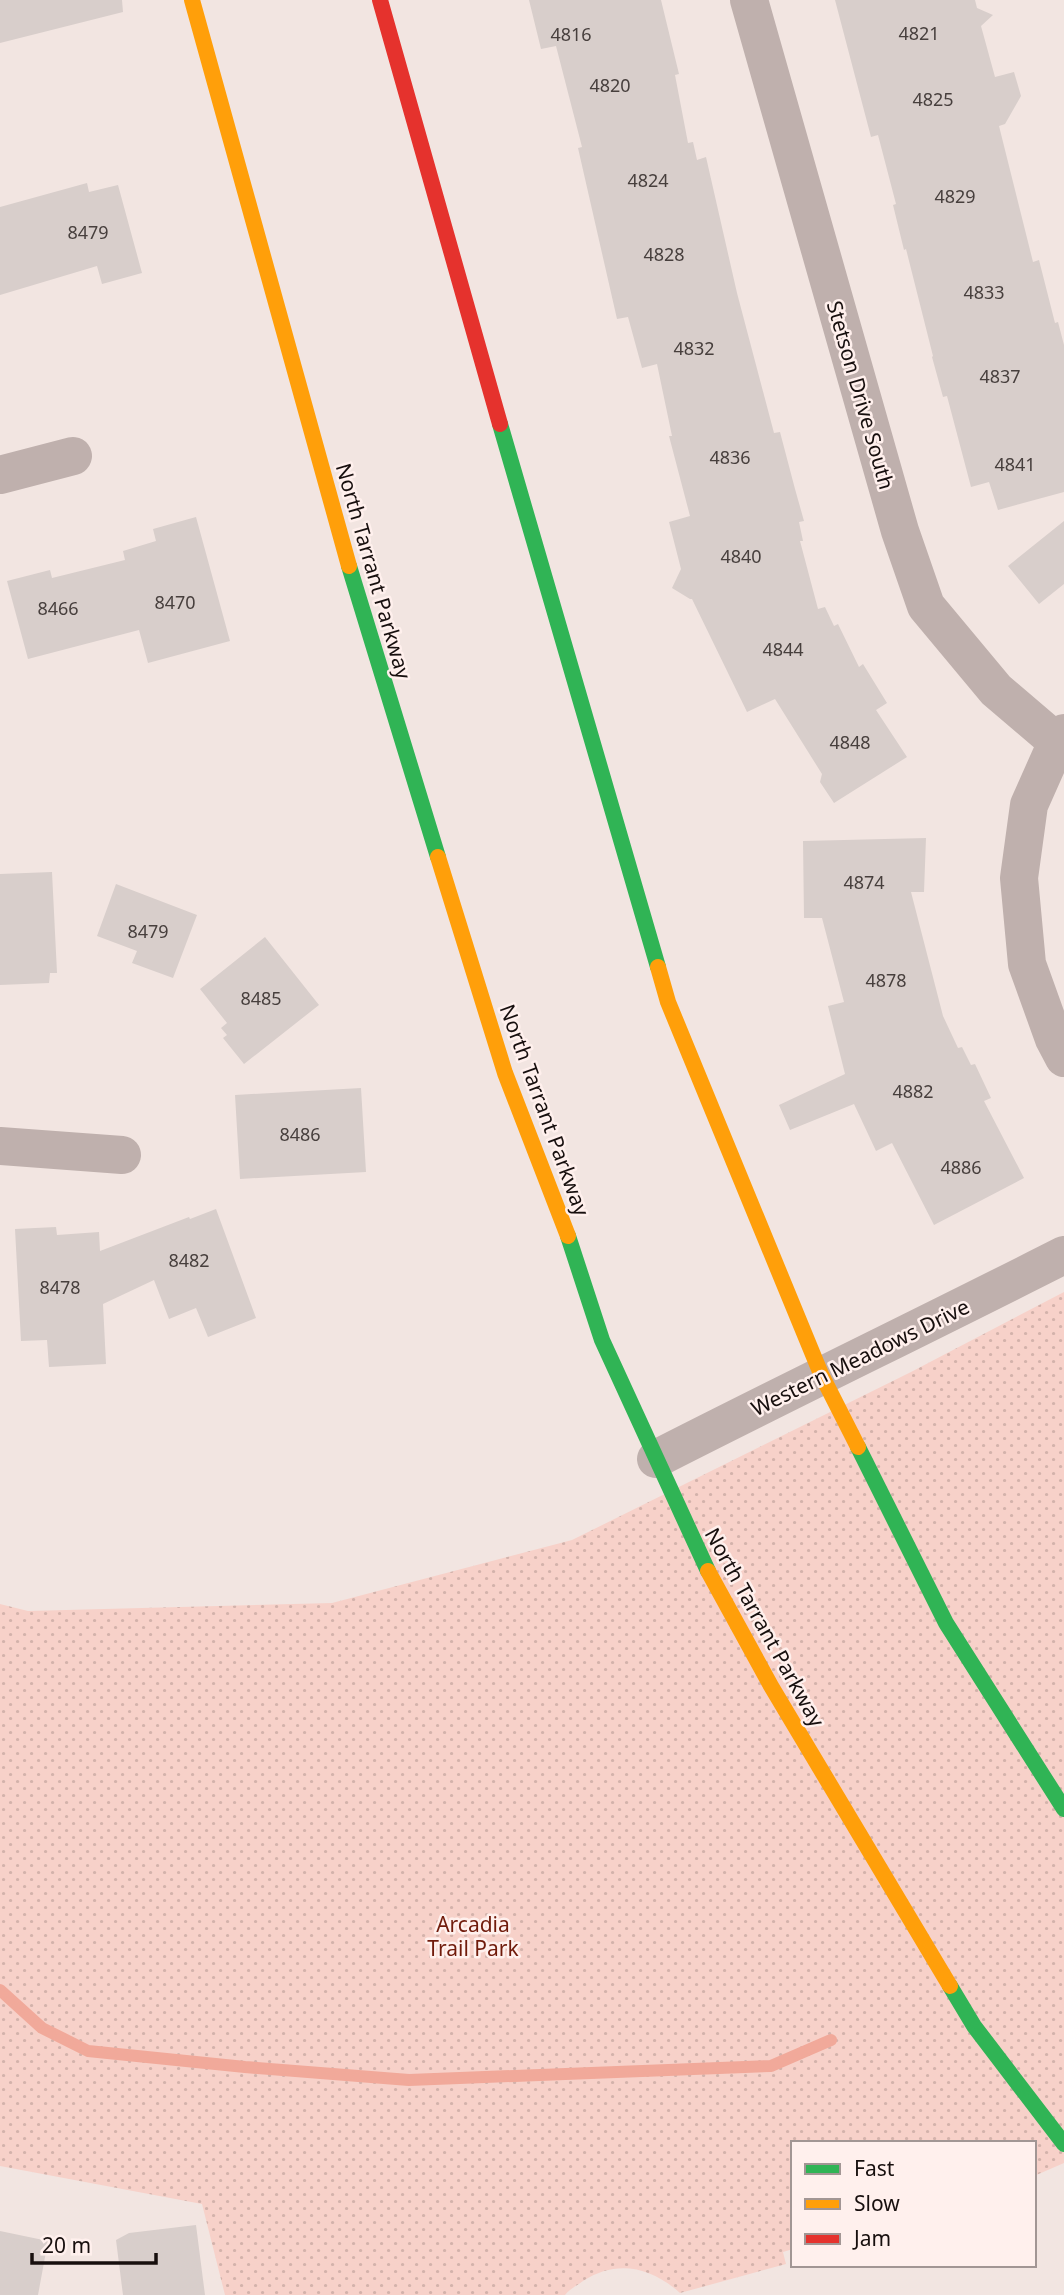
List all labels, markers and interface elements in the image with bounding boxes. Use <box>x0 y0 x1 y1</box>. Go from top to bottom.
house number: 4821 <box>898 21 940 45</box>
house number: 4816 <box>550 22 592 46</box>
house number: 4820 <box>589 73 631 97</box>
house number: 4825 <box>912 87 954 111</box>
house number: 4824 <box>627 168 669 192</box>
house number: 4829 <box>934 184 976 208</box>
house number: 8479 <box>67 220 109 244</box>
house number: 4828 <box>643 242 685 266</box>
house number: 4833 <box>963 280 1005 304</box>
street label: Stetson Drive South <box>821 297 901 493</box>
house number: 4832 <box>673 336 715 360</box>
house number: 4837 <box>979 364 1021 388</box>
house number: 4836 <box>709 445 751 469</box>
house number: 4841 <box>994 452 1036 476</box>
street label: North Tarrant Parkway <box>330 460 418 682</box>
house number: 4840 <box>720 544 762 568</box>
house number: 8470 <box>154 590 196 614</box>
house number: 8466 <box>37 596 79 620</box>
house number: 4844 <box>762 637 804 661</box>
house number: 4848 <box>829 730 871 754</box>
house number: 4874 <box>843 870 885 894</box>
house number: 8479 <box>127 919 169 943</box>
house number: 4878 <box>865 968 907 992</box>
house number: 8485 <box>240 986 282 1010</box>
street label: North Tarrant Parkway <box>494 1000 596 1220</box>
house number: 4882 <box>892 1079 934 1103</box>
house number: 8486 <box>279 1122 321 1146</box>
house number: 4886 <box>940 1155 982 1179</box>
house number: 8482 <box>168 1248 210 1272</box>
house number: 8478 <box>39 1275 81 1299</box>
street label: Western Meadows Drive <box>746 1292 974 1422</box>
street label: North Tarrant Parkway <box>699 1523 831 1732</box>
park label: Arcadia Trail Park <box>427 1910 519 1962</box>
legend <box>791 2141 1036 2267</box>
text: Fast <box>854 2154 895 2182</box>
text: Slow <box>854 2189 900 2217</box>
scale bar <box>32 2222 156 2266</box>
text: Jam <box>852 2224 891 2252</box>
text: 20 m <box>42 2231 91 2259</box>

